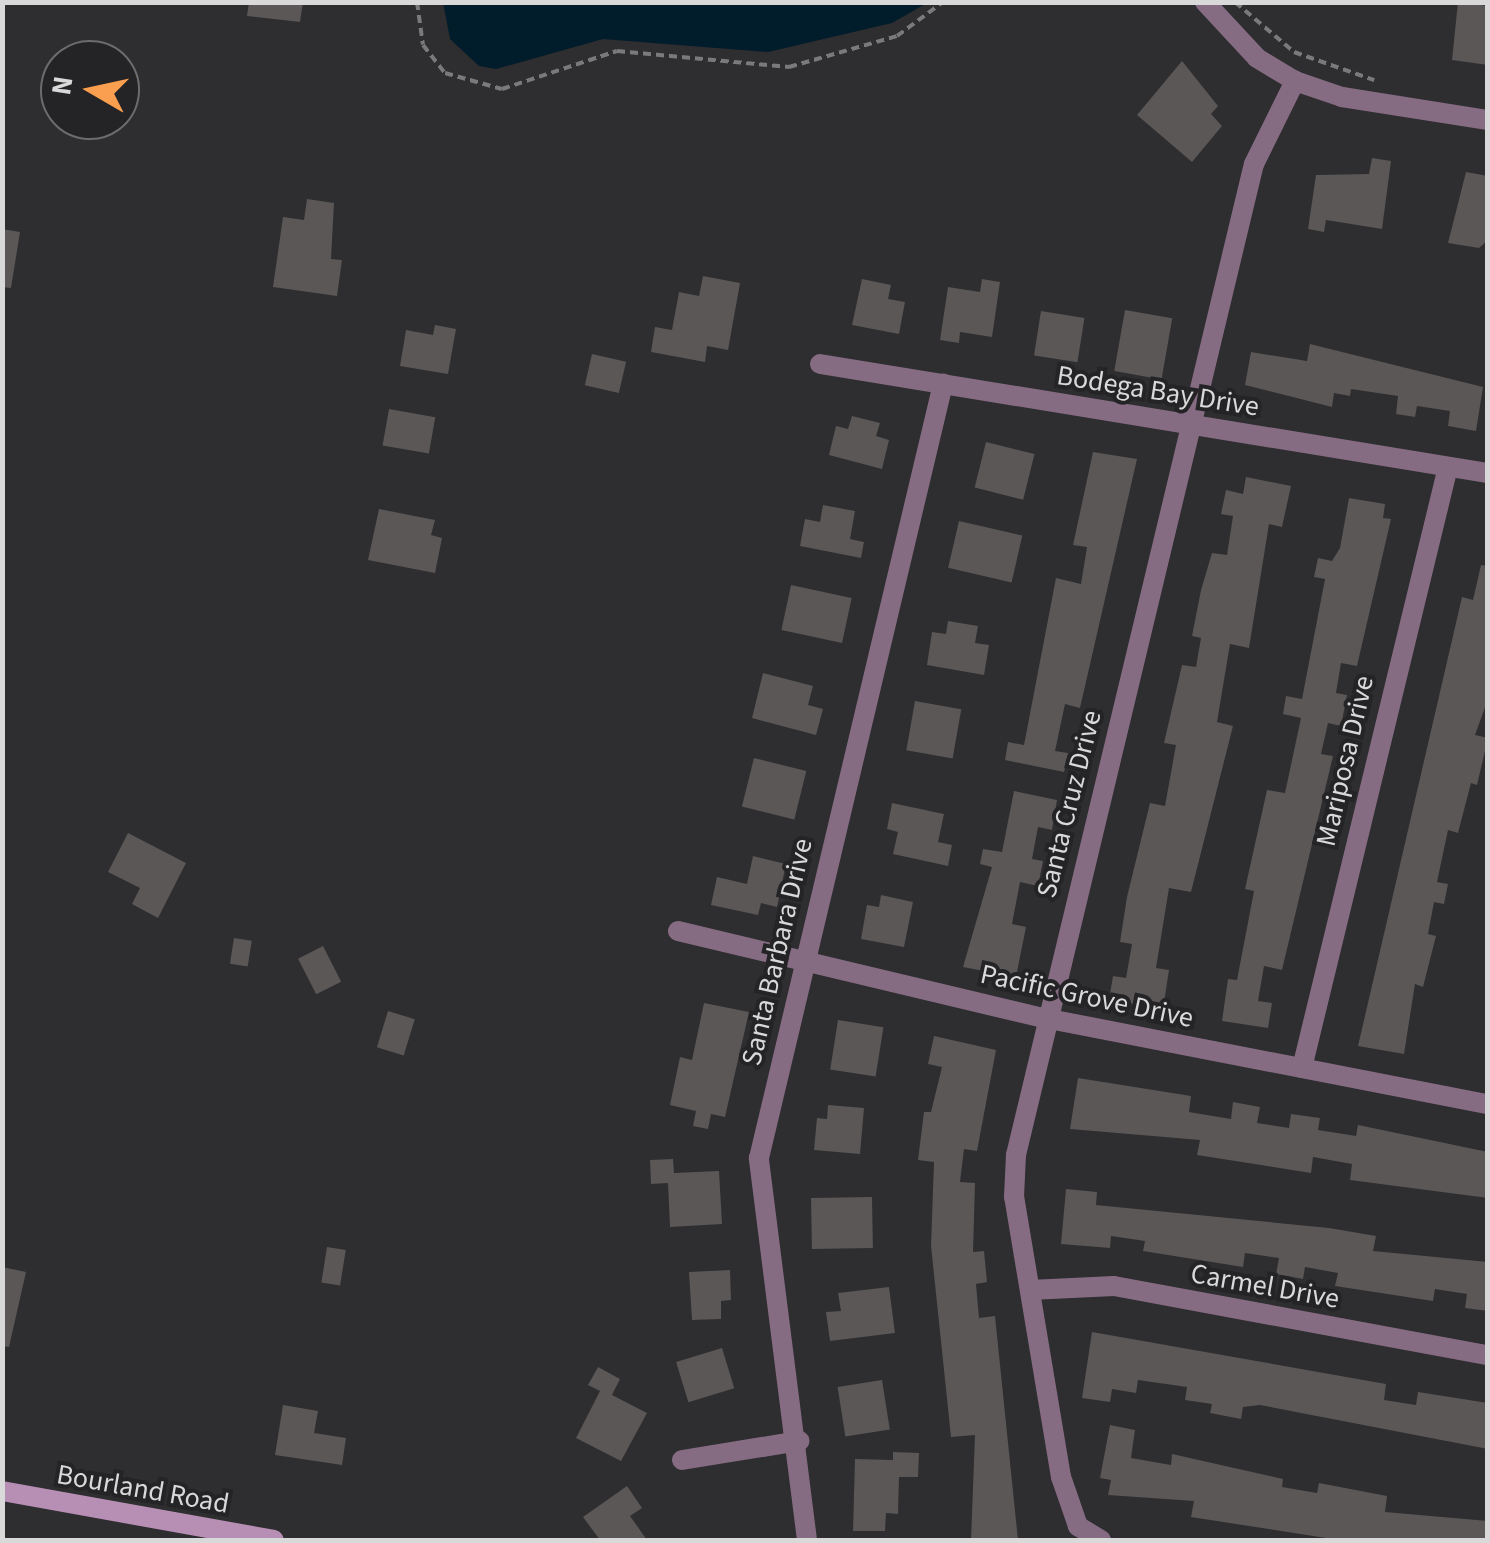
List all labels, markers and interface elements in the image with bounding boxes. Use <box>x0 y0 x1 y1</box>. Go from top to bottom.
north arrow <box>40 40 140 140</box>
text: N <box>41 73 84 98</box>
street label: Bodega Bay Drive <box>1055 358 1261 424</box>
street label: Mariposa Drive <box>1309 673 1381 849</box>
street label: Santa Cruz Drive <box>1029 707 1109 901</box>
street label: Santa Barbara Drive <box>735 835 819 1069</box>
street label: Pacific Grove Drive <box>977 957 1197 1035</box>
street label: Carmel Drive <box>1188 1256 1342 1316</box>
street label: Bourland Road <box>54 1457 232 1521</box>

